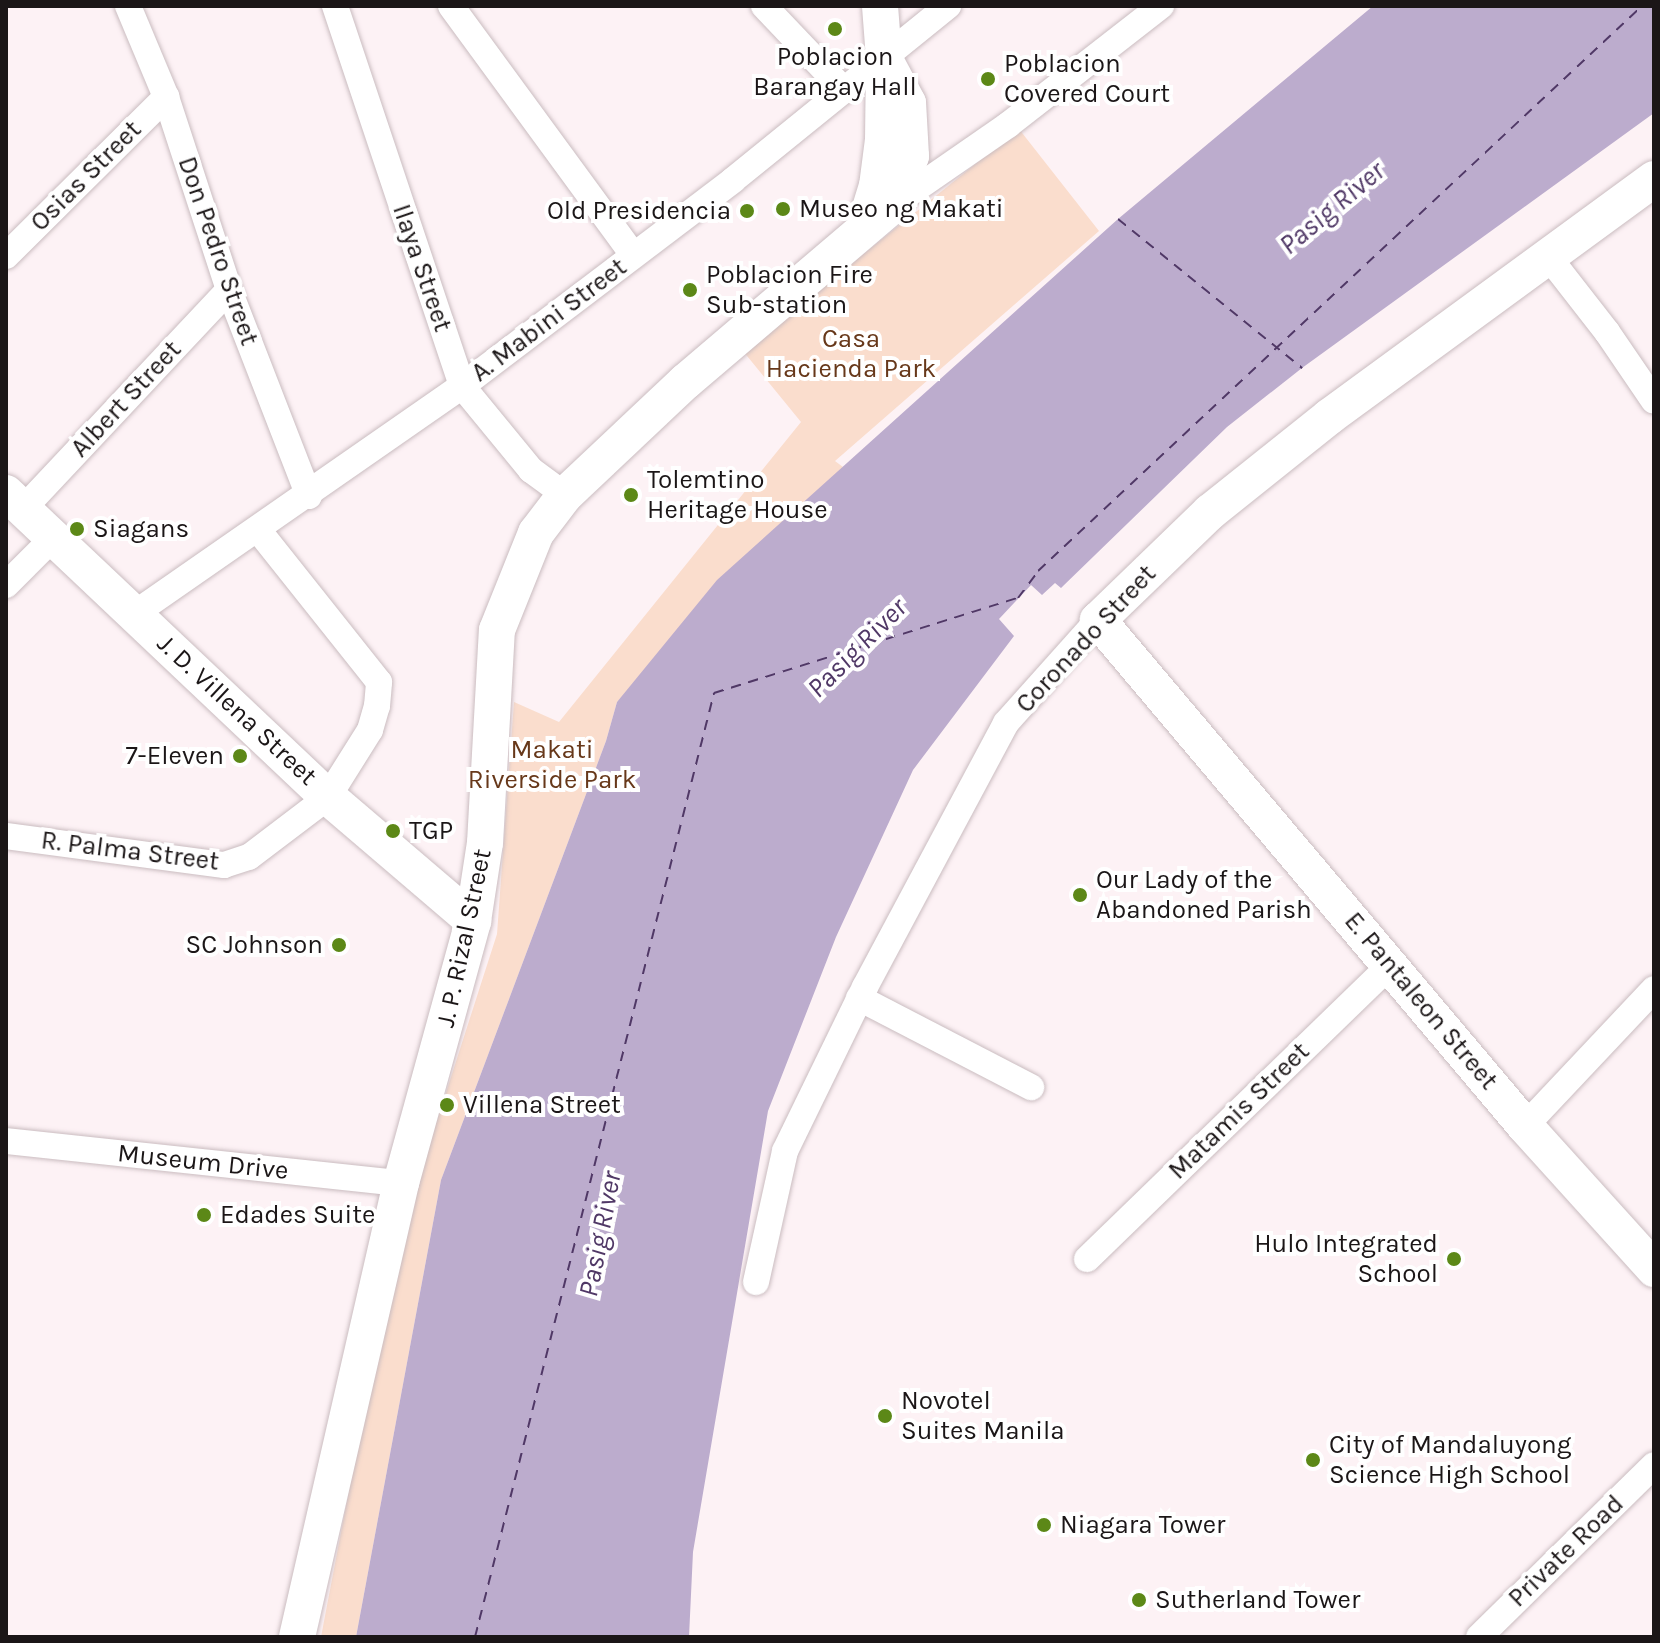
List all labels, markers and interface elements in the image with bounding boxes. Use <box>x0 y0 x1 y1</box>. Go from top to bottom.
marker: Poblacion Barangay Hall <box>826 20 844 38</box>
place label: Poblacion Barangay Hall <box>753 41 917 102</box>
place label: Poblacion Covered Court <box>1004 48 1170 110</box>
marker: Poblacion Covered Court <box>979 70 997 88</box>
street label: Osias Street <box>24 114 148 238</box>
street label: Don Pedro Street <box>171 153 265 349</box>
water label: Pasig River <box>1272 154 1392 262</box>
place label: Museo ng Makati <box>799 193 1004 225</box>
place label: Old Presidencia <box>547 195 731 227</box>
street label: Ilaya Street <box>386 200 458 336</box>
marker: Museo ng Makati <box>774 200 792 218</box>
marker: Old Presidencia <box>738 202 756 220</box>
street label: A. Mabini Street <box>465 252 633 388</box>
place label: Poblacion Fire Sub-station <box>706 259 873 320</box>
marker: Poblacion Fire Sub-station <box>681 281 699 299</box>
park label: Casa Hacienda Park <box>766 323 936 384</box>
street label: Albert Street <box>64 334 188 464</box>
place label: Tolemtino Heritage House <box>647 464 828 526</box>
marker: Tolemtino Heritage House <box>622 486 640 504</box>
place label: Siagans <box>93 513 189 545</box>
marker: Siagans <box>68 520 86 538</box>
street label: Coronado Street <box>1009 559 1163 719</box>
water label: Pasig River <box>800 591 914 705</box>
street label: J. D. Villena Street <box>151 628 323 792</box>
park label: Makati Riverside Park <box>468 734 636 796</box>
place label: 7-Eleven <box>125 740 224 772</box>
marker: 7-Eleven <box>231 747 249 765</box>
place label: TGP <box>409 815 453 847</box>
marker: TGP <box>384 822 402 840</box>
street label: R. Palma Street <box>39 825 221 877</box>
street label: J. P. Rizal Street <box>430 846 498 1030</box>
place label: Our Lady of the Abandoned Parish <box>1096 864 1312 926</box>
marker: Our Lady of the Abandoned Parish <box>1071 886 1089 904</box>
street label: E. Pantaleon Street <box>1338 906 1504 1096</box>
place label: SC Johnson <box>186 929 323 961</box>
marker: SC Johnson <box>330 936 348 954</box>
street label: Matamis Street <box>1162 1036 1316 1186</box>
place label: Villena Street <box>463 1089 621 1121</box>
marker: Villena Street <box>438 1096 456 1114</box>
street label: Museum Drive <box>116 1138 290 1186</box>
water label: Pasig River <box>571 1168 629 1300</box>
place label: Edades Suite <box>220 1199 375 1231</box>
marker: Edades Suite <box>195 1206 213 1224</box>
place label: Hulo Integrated School <box>1254 1228 1438 1290</box>
marker: Hulo Integrated School <box>1445 1250 1463 1268</box>
place label: Novotel Suites Manila <box>901 1385 1065 1446</box>
marker: Novotel Suites Manila <box>876 1407 894 1425</box>
place label: City of Mandaluyong Science High School <box>1329 1429 1571 1490</box>
marker: City of Mandaluyong Science High School <box>1304 1451 1322 1469</box>
street label: Private Road <box>1502 1488 1630 1614</box>
place label: Niagara Tower <box>1060 1509 1225 1541</box>
marker: Niagara Tower <box>1035 1516 1053 1534</box>
place label: Sutherland Tower <box>1155 1584 1360 1616</box>
marker: Sutherland Tower <box>1130 1591 1148 1609</box>

